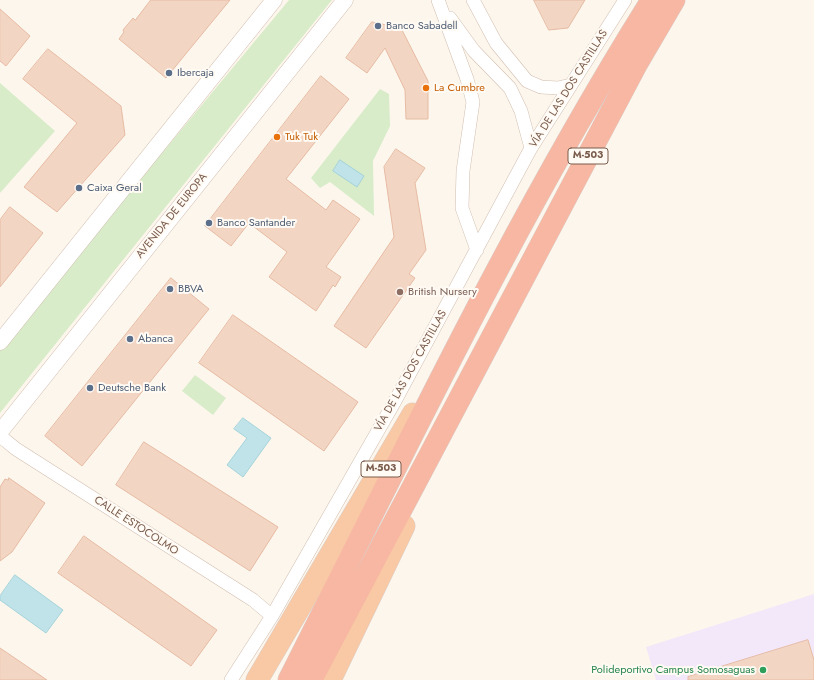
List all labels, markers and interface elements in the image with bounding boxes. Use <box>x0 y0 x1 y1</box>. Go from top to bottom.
place label: Banco Sabadell <box>386 19 458 33</box>
marker: Banco Sabadell <box>373 21 383 31</box>
street label: VÍA DE LAS DOS CASTILLAS <box>527 28 611 150</box>
place label: Ibercaja <box>177 66 214 80</box>
marker: Ibercaja <box>164 68 174 78</box>
place label: La Cumbre <box>434 81 485 95</box>
marker: La Cumbre <box>421 83 431 93</box>
place label: Tuk Tuk <box>285 130 318 144</box>
marker: Tuk Tuk <box>272 132 282 142</box>
road number: M-503 <box>568 148 608 164</box>
street label: AVENIDA DE EUROPA <box>134 171 210 261</box>
place label: Caixa Geral <box>87 181 142 195</box>
marker: Caixa Geral <box>74 183 84 193</box>
place label: Banco Santander <box>217 216 295 230</box>
marker: Banco Santander <box>204 218 214 228</box>
place label: BBVA <box>178 282 204 296</box>
marker: BBVA <box>165 284 175 294</box>
place label: British Nursery <box>408 285 477 299</box>
marker: British Nursery <box>395 287 405 297</box>
street label: VÍA DE LAS DOS CASTILLAS <box>372 308 450 434</box>
place label: Abanca <box>138 332 173 346</box>
marker: Abanca <box>125 334 135 344</box>
place label: Deutsche Bank <box>98 381 166 395</box>
marker: Deutsche Bank <box>85 383 95 393</box>
road number: M-503 <box>361 461 401 477</box>
street label: CALLE ESTOCOLMO <box>91 494 181 558</box>
place label: Polideportivo Campus Somosaguas <box>591 663 755 677</box>
marker: Polideportivo Campus Somosaguas <box>758 665 768 675</box>

